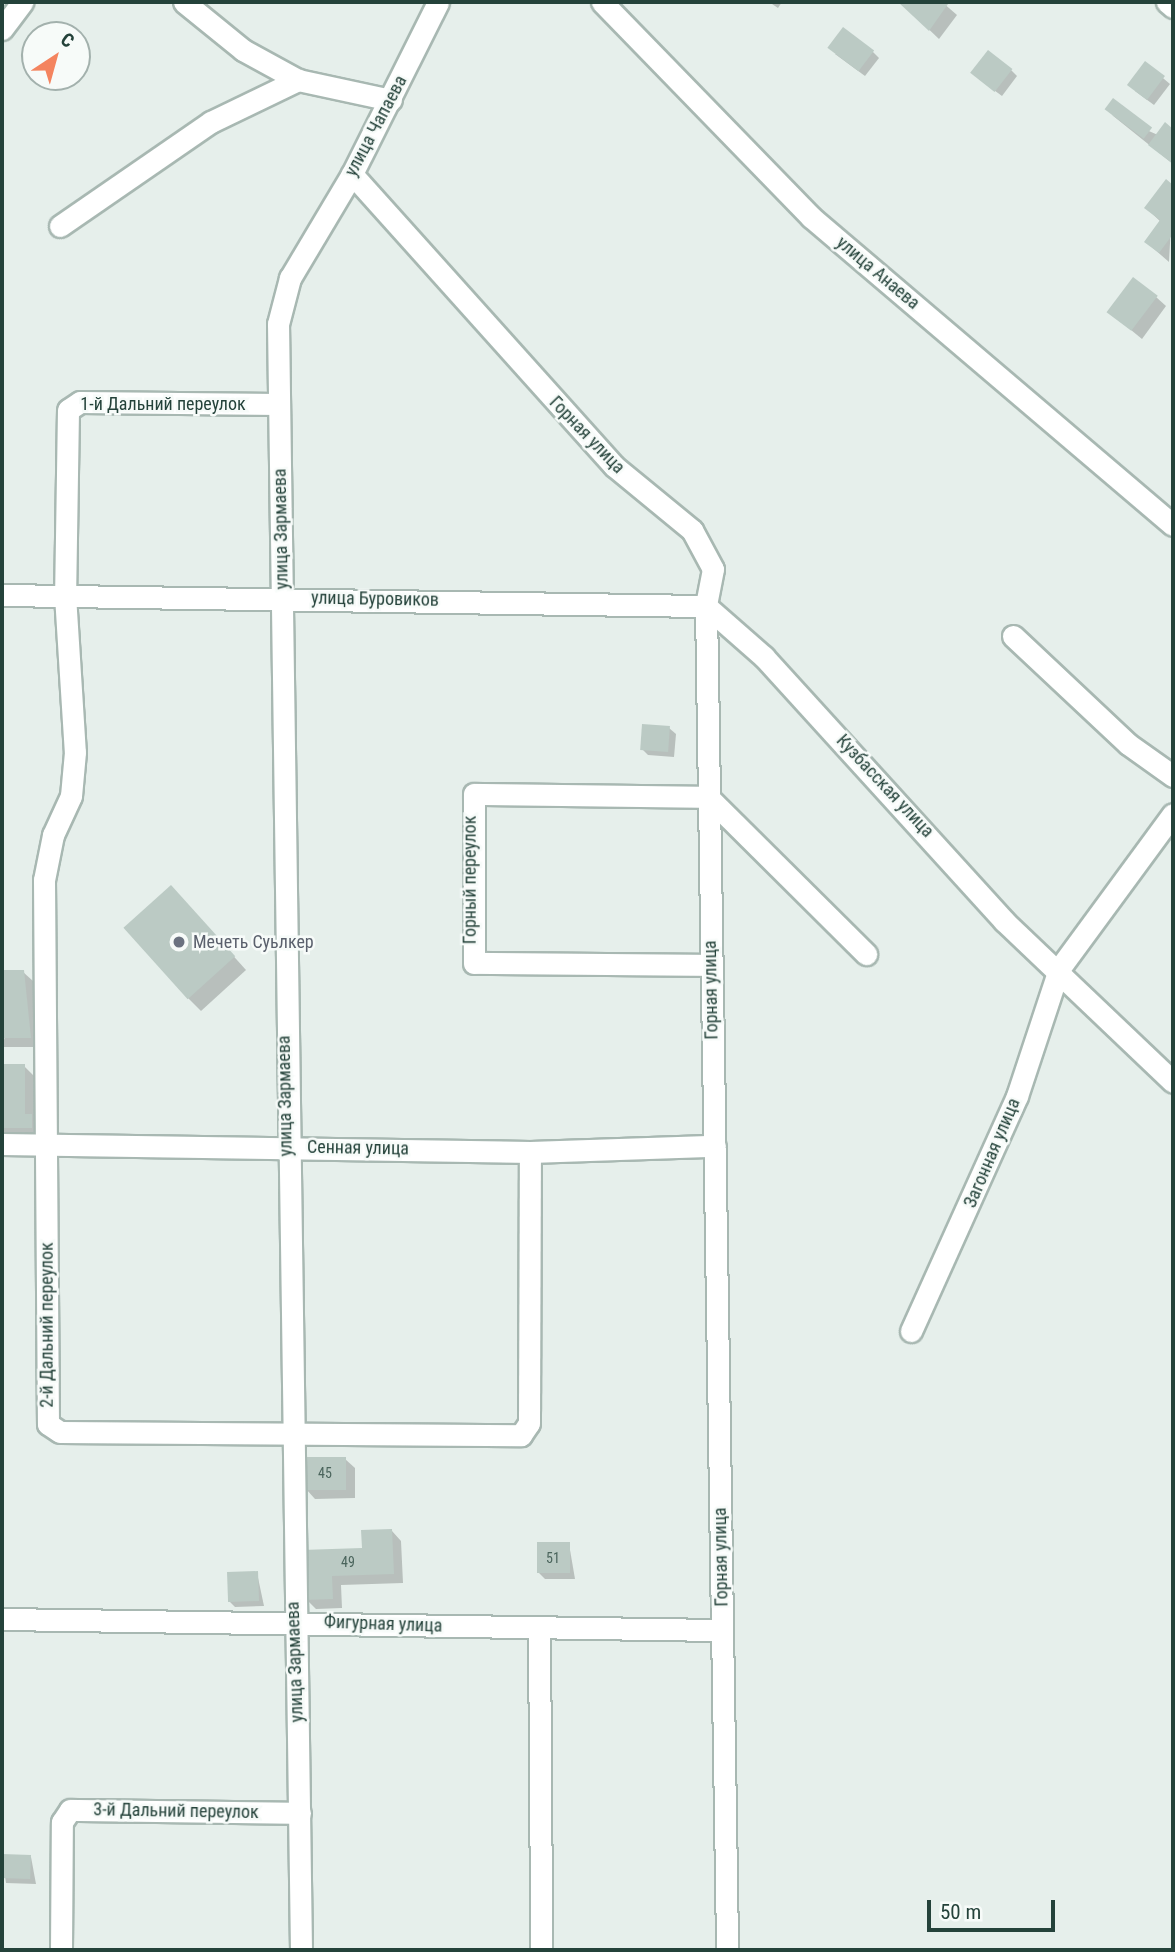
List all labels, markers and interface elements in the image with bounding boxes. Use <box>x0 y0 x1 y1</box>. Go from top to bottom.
north arrow <box>21 21 91 91</box>
text: С <box>56 28 79 53</box>
street label: улица Чапаева <box>340 72 412 180</box>
street label: улица Анаева <box>832 232 924 314</box>
street label: Горная улица <box>545 392 629 478</box>
street label: 1-й Дальний переулок <box>80 393 246 415</box>
street label: улица Зармаева <box>269 468 293 590</box>
street label: улица Буровиков <box>311 587 439 611</box>
street label: Кузбасская улица <box>832 730 938 842</box>
street label: Горный переулок <box>459 816 481 944</box>
place label: Мечеть Суьлкер <box>193 931 314 953</box>
marker: Мечеть Суьлкер <box>171 934 187 950</box>
street label: Горная улица <box>699 940 723 1040</box>
street label: улица Зармаева <box>273 1035 297 1157</box>
street label: Загонная улица <box>959 1095 1025 1211</box>
street label: Сенная улица <box>307 1136 409 1160</box>
street label: 2-й Дальний переулок <box>36 1242 58 1408</box>
house number: 45 <box>318 1465 332 1481</box>
street label: Горная улица <box>709 1507 733 1607</box>
house number: 51 <box>546 1550 560 1566</box>
house number: 49 <box>341 1554 355 1570</box>
street label: улица Зармаева <box>282 1601 308 1723</box>
street label: Фигурная улица <box>323 1611 443 1637</box>
street label: 3-й Дальний переулок <box>93 1799 259 1823</box>
scale bar <box>930 1885 1058 1929</box>
text: 50 m <box>940 1900 981 1924</box>

